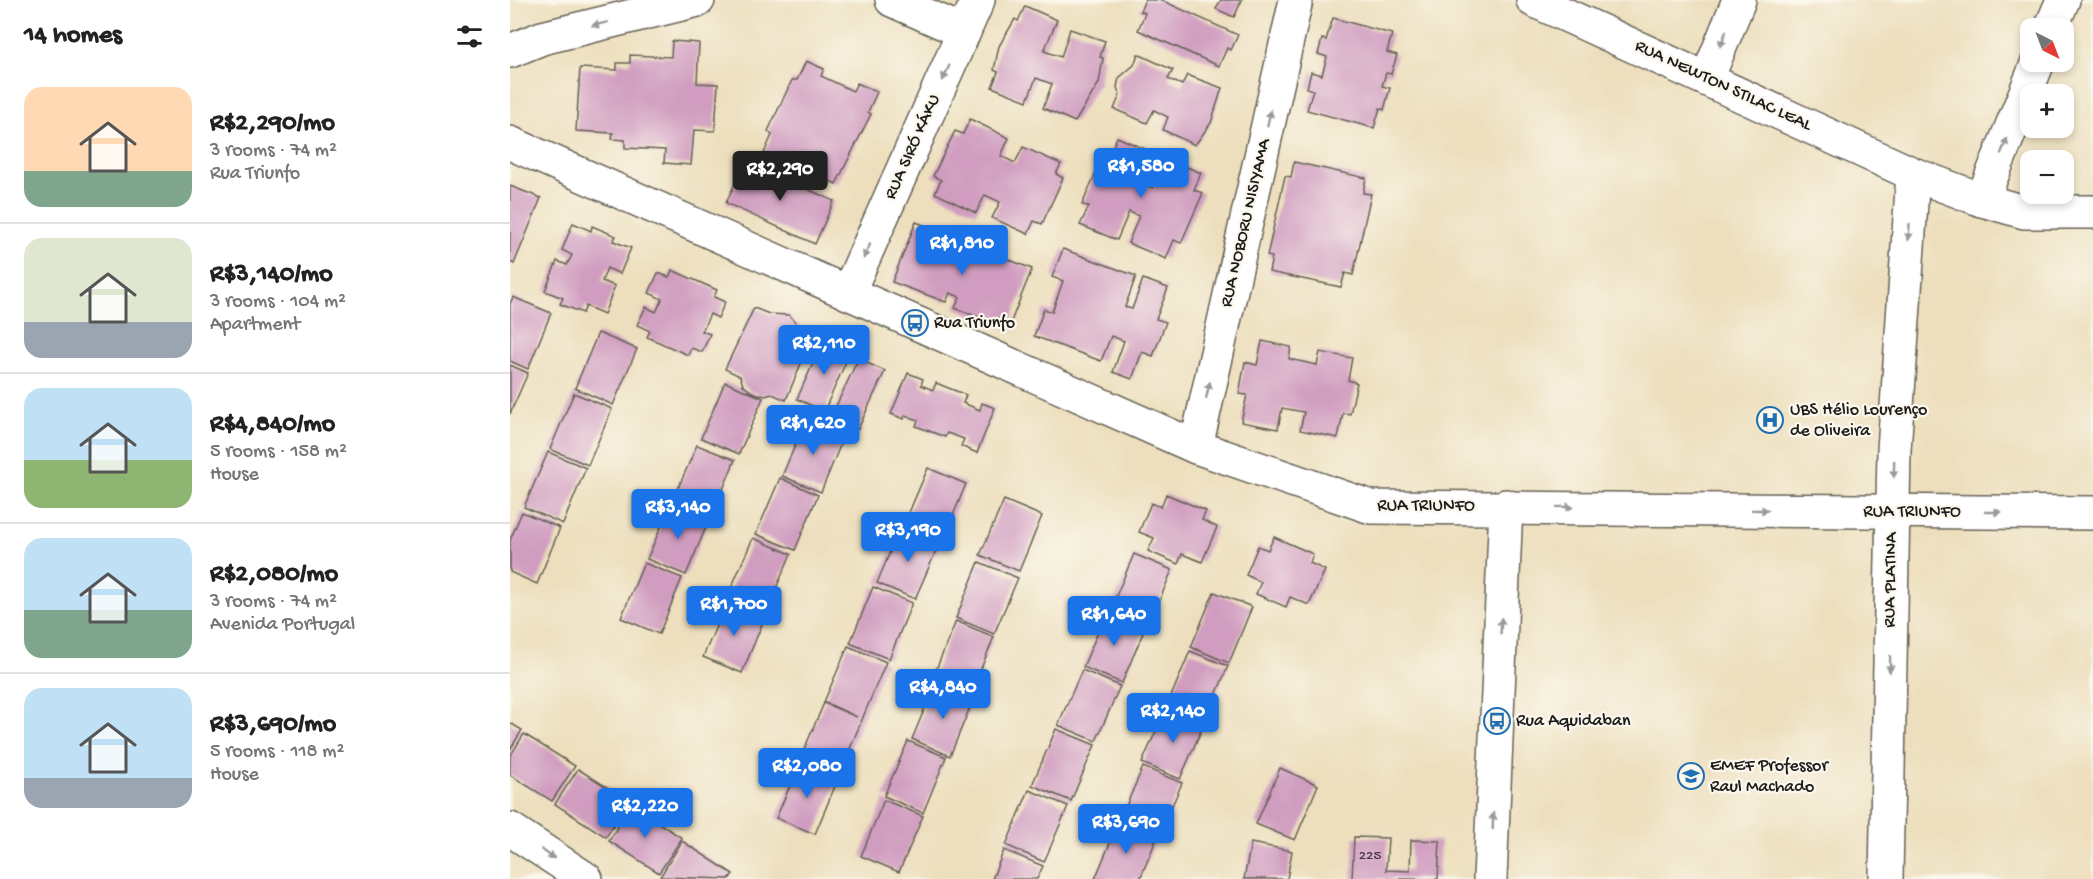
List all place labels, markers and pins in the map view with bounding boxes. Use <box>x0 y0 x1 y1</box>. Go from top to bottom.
pin: R$1,580 <box>1086 148 1196 199</box>
pin: R$2,290 <box>725 151 835 202</box>
pin: R$1,810 <box>907 225 1017 276</box>
bus stop icon: Rua Triunfo <box>900 308 930 338</box>
place label: Rua Triunfo <box>934 313 1015 334</box>
pin: R$2,110 <box>769 325 879 376</box>
place label: UBS Hélio Lourenço de Oliveira <box>1790 400 1927 442</box>
pin: R$1,620 <box>758 405 868 456</box>
hospital icon: UBS Hélio Lourenço de Oliveira <box>1755 405 1785 435</box>
pin: R$3,140 <box>623 489 733 540</box>
pin: R$3,190 <box>853 512 963 563</box>
pin: R$1,700 <box>679 586 789 637</box>
pin: R$1,640 <box>1059 596 1169 647</box>
pin: R$4,840 <box>888 669 998 720</box>
pin: R$2,140 <box>1118 693 1228 744</box>
bus stop icon: Rua Aquidaban <box>1482 706 1512 736</box>
place label: Rua Aquidaban <box>1516 711 1631 732</box>
pin: R$2,080 <box>752 748 862 799</box>
place label: EMEF Professor Raul Machado <box>1710 756 1829 798</box>
school or university icon: EMEF Professor Raul Machado <box>1676 761 1706 791</box>
pin: R$2,220 <box>590 788 700 839</box>
pin: R$3,690 <box>1071 804 1181 855</box>

